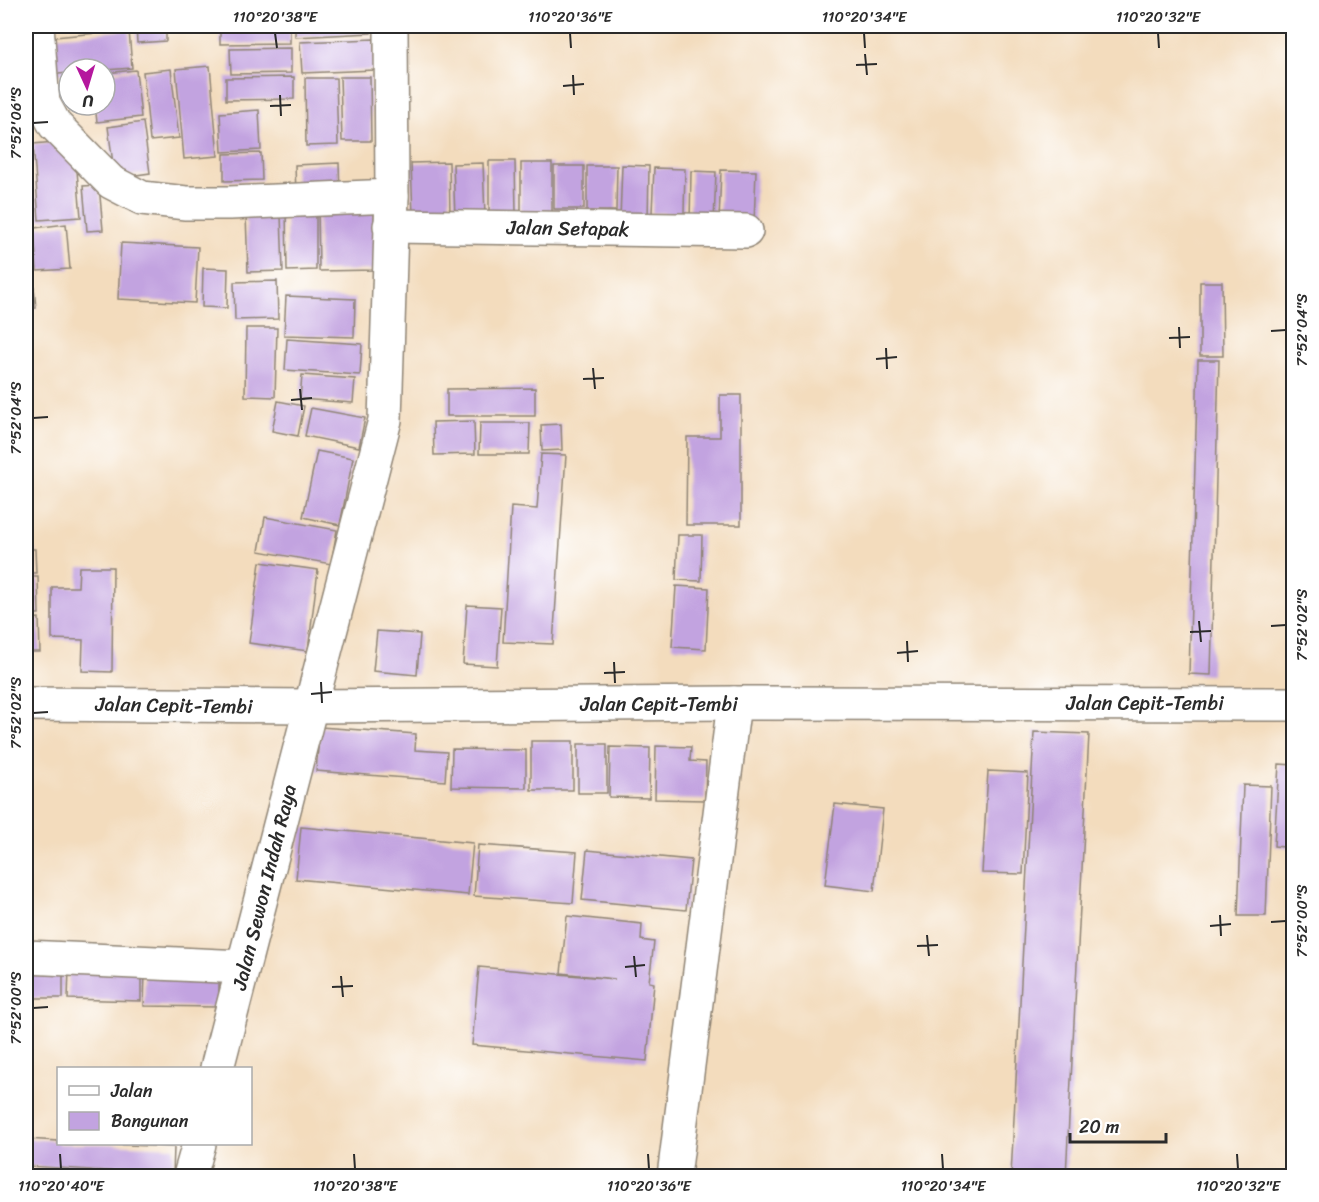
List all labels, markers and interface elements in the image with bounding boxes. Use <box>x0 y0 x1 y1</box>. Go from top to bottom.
text: 110°20'38"E <box>233 4 319 30</box>
text: 110°20'36"E <box>528 4 614 30</box>
text: 110°20'34"E <box>822 4 908 30</box>
text: 110°20'32"E <box>1116 4 1202 30</box>
north arrow <box>57 57 117 117</box>
text: 7°52'06"S <box>3 86 29 159</box>
text: U <box>80 87 94 116</box>
street label: Jalan Setapak <box>505 210 630 247</box>
text: 7°52'04"S <box>1289 293 1315 366</box>
text: 7°52'04"S <box>3 381 29 454</box>
text: 7°52'02"S <box>1289 588 1315 661</box>
text: 7°52'02"S <box>3 676 29 749</box>
street label: Jalan Cepit-Tembi <box>1065 686 1224 721</box>
street label: Jalan Cepit-Tembi <box>94 687 253 724</box>
street label: Jalan Cepit-Tembi <box>579 687 738 722</box>
street label: Jalan Sewon Indah Raya <box>222 781 307 995</box>
text: 7°52'00"S <box>1289 884 1315 958</box>
text: 7°52'00"S <box>3 971 29 1045</box>
legend <box>57 1067 252 1145</box>
text: Jalan <box>110 1075 153 1107</box>
text: Bangunan <box>111 1105 189 1137</box>
scale bar <box>1070 1106 1166 1144</box>
text: 20 m <box>1079 1111 1119 1143</box>
text: 110°20'40"E <box>18 1173 106 1199</box>
text: 110°20'38"E <box>313 1173 399 1199</box>
text: 110°20'36"E <box>607 1173 693 1199</box>
text: 110°20'34"E <box>901 1173 987 1199</box>
text: 110°20'32"E <box>1196 1173 1282 1199</box>

